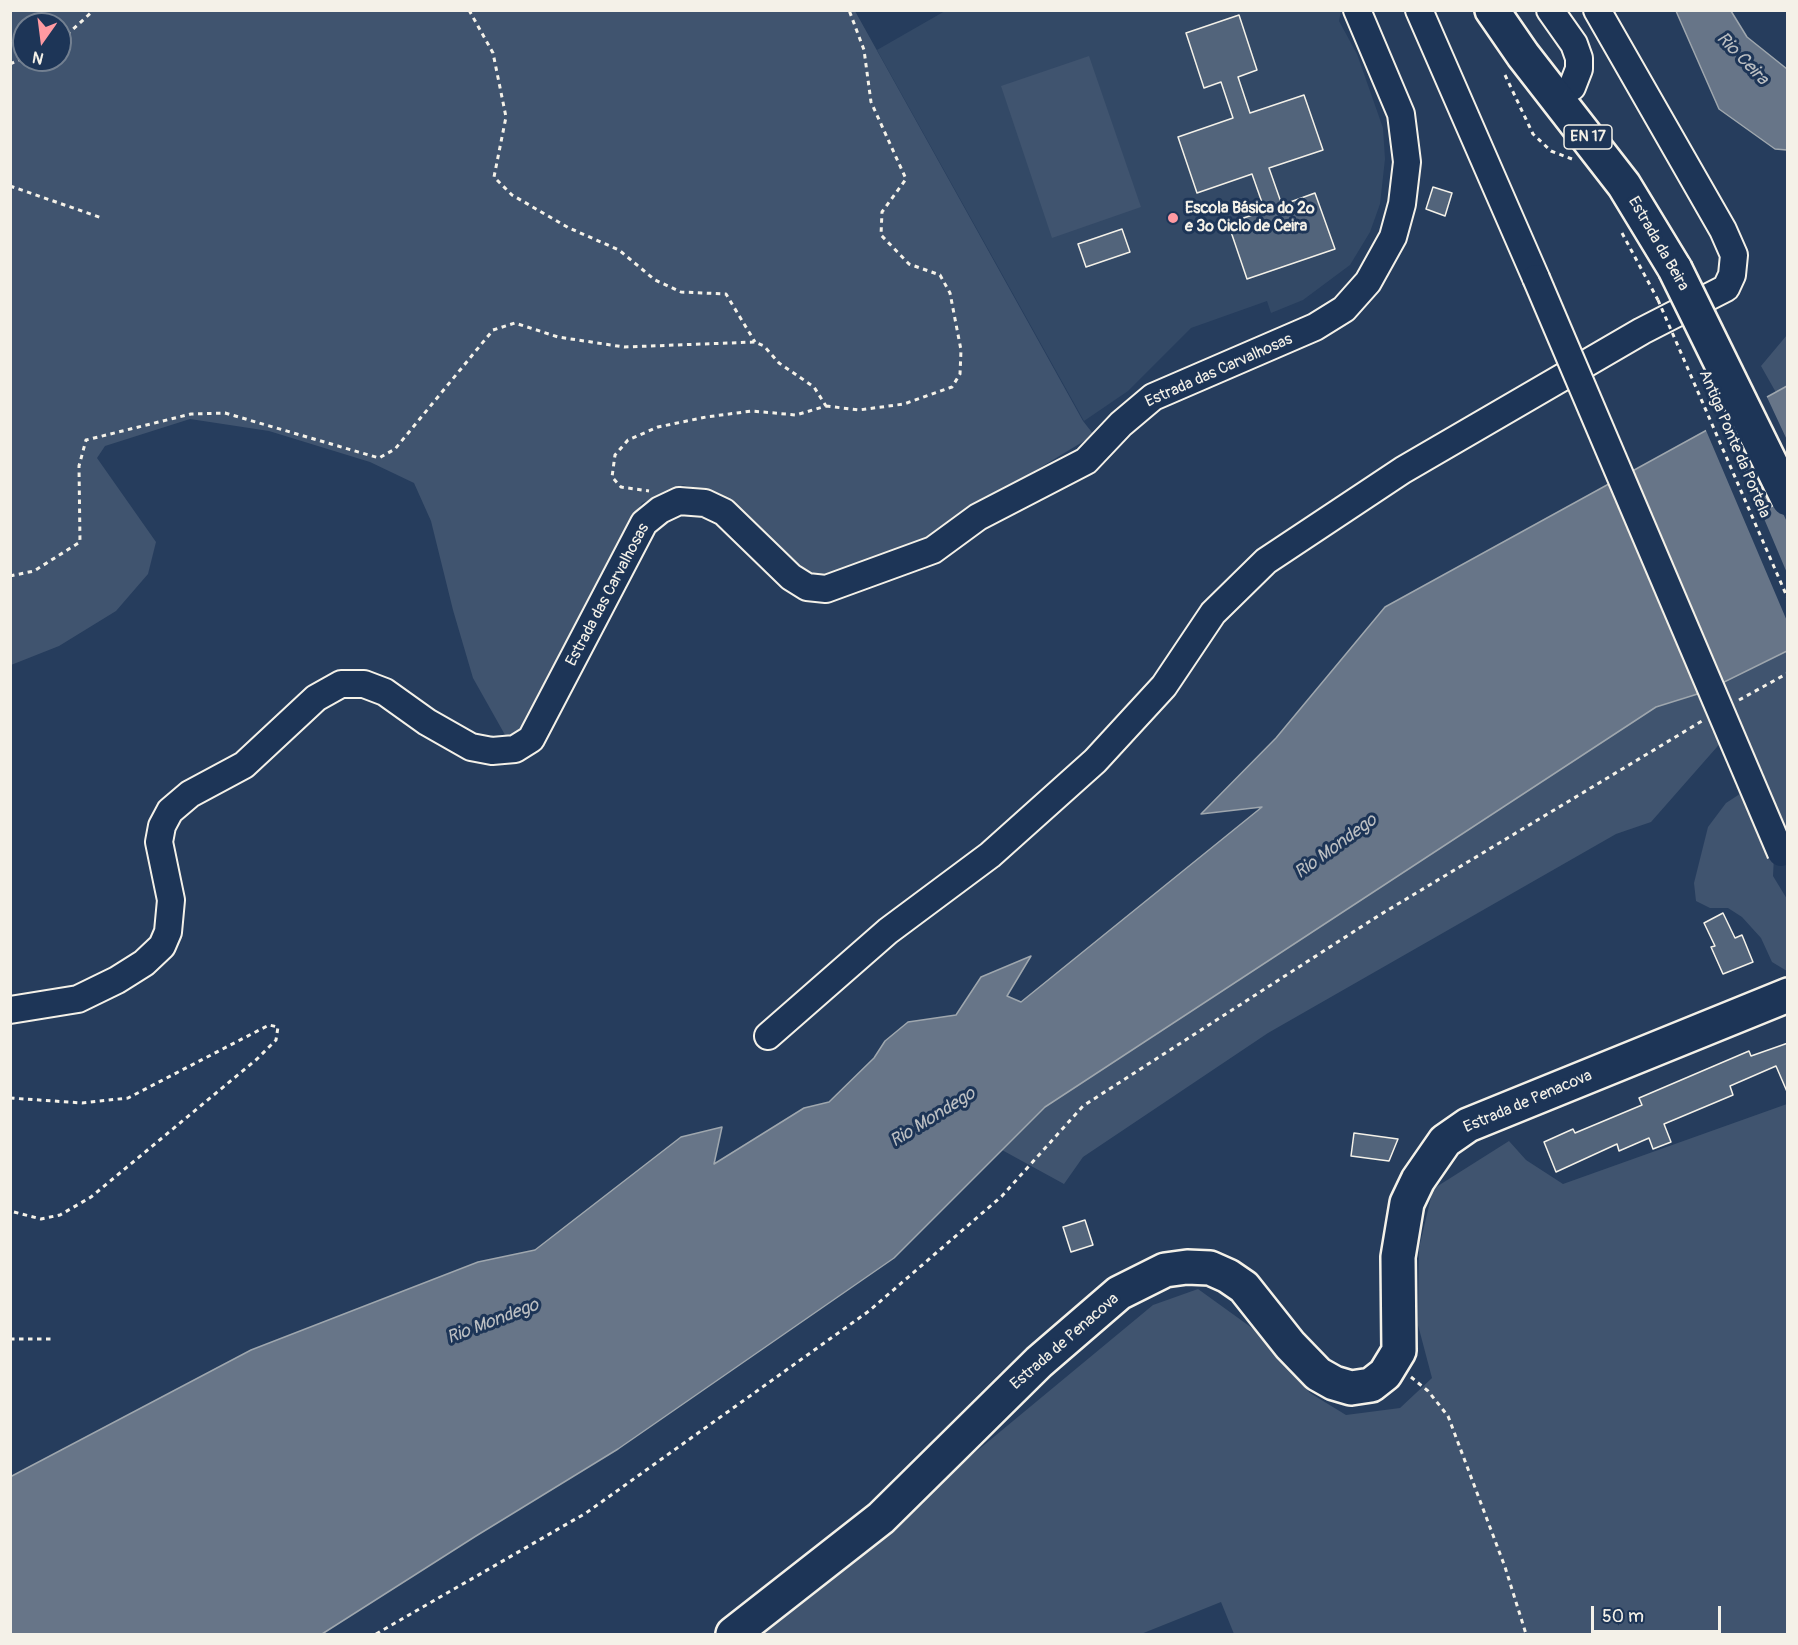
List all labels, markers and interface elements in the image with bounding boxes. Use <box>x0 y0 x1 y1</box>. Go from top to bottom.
north arrow <box>12 12 72 72</box>
water label: Rio Ceira <box>1712 28 1772 90</box>
text: N <box>30 47 46 69</box>
road number: EN 17 <box>1564 125 1612 149</box>
street label: Estrada da Beira <box>1623 194 1693 294</box>
place label: Escola Básica do 2º e 3º Ciclo de Ceira <box>1185 199 1315 237</box>
marker: Escola Básica do 2º e 3º Ciclo de Ceira <box>1166 211 1180 225</box>
street label: Estrada das Carvalhosas <box>1142 330 1296 412</box>
street label: Antiga Ponte da Portela <box>1694 367 1774 521</box>
street label: Estrada das Carvalhosas <box>562 520 654 670</box>
water label: Rio Mondego <box>1291 810 1381 884</box>
street label: Estrada de Penacova <box>1461 1066 1595 1138</box>
water label: Rio Mondego <box>886 1083 980 1153</box>
street label: Estrada de Penacova <box>1007 1290 1123 1394</box>
water label: Rio Mondego <box>444 1295 542 1349</box>
scale bar <box>1594 1594 1724 1632</box>
text: 50 m <box>1602 1605 1644 1628</box>

